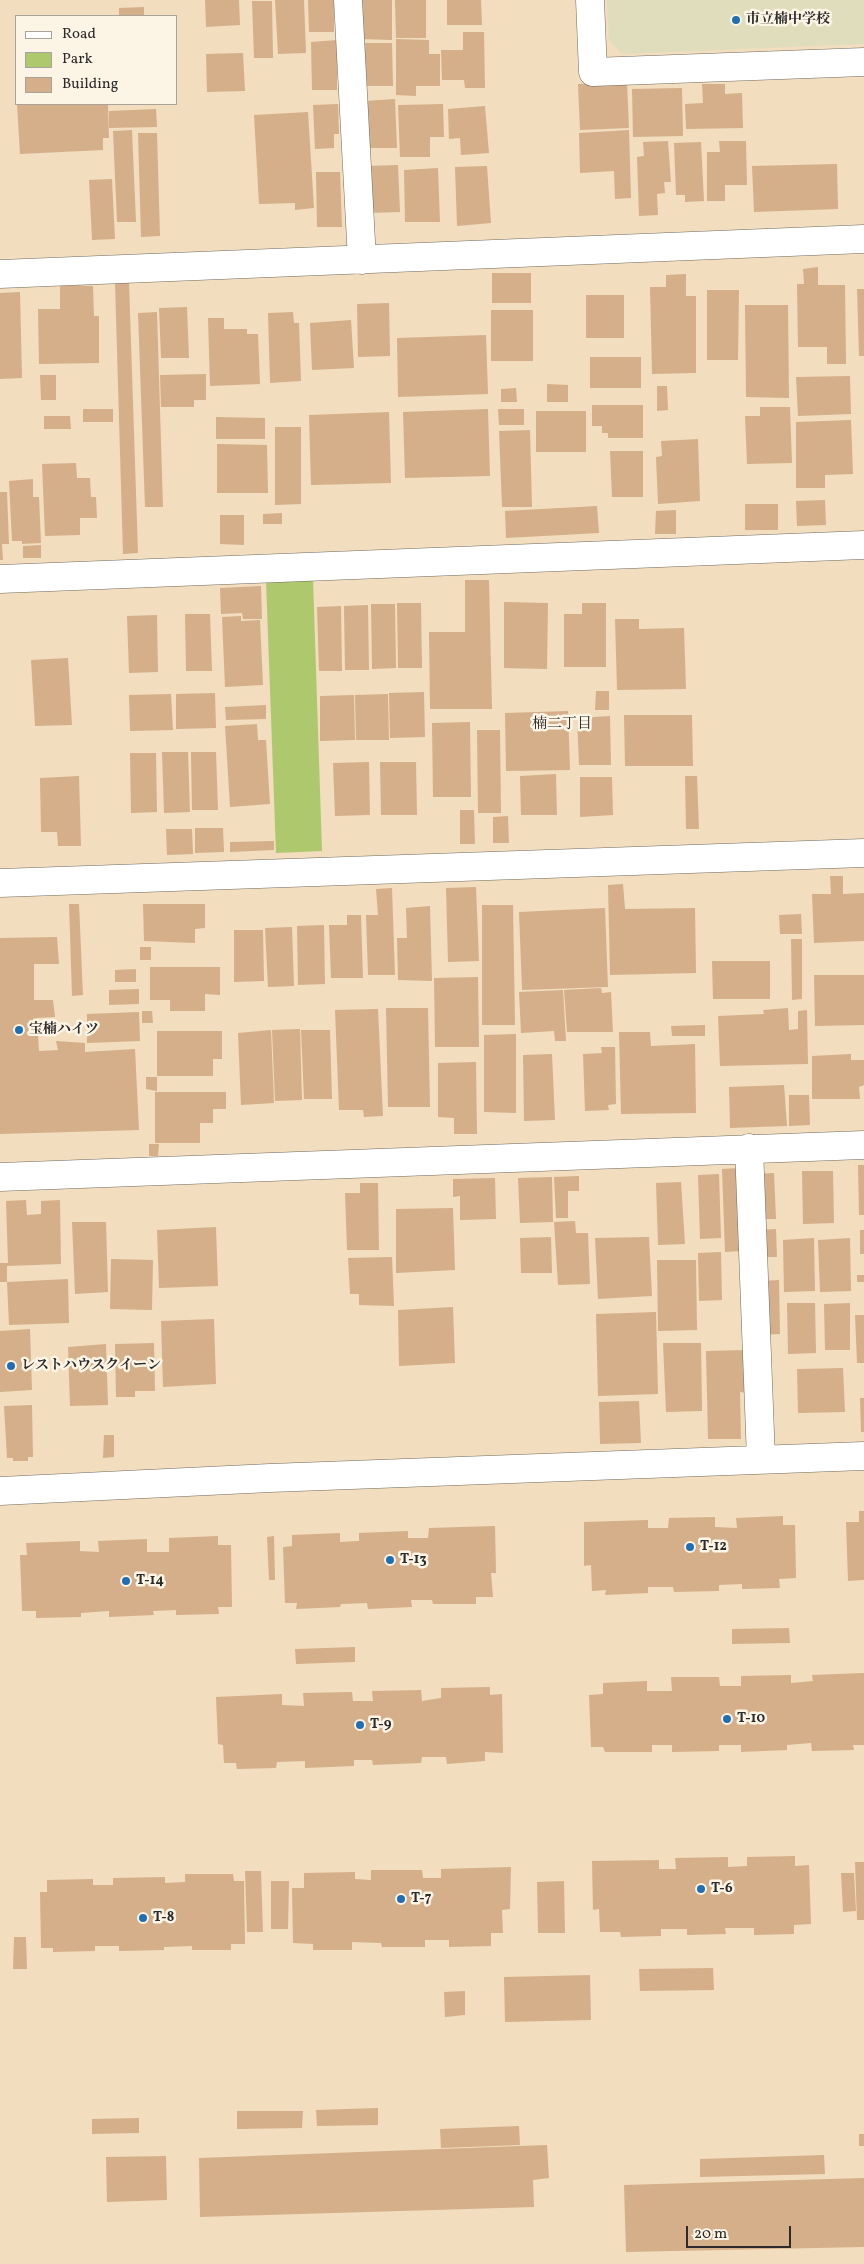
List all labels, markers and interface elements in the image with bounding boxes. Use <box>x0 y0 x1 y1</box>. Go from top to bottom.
place label: 市立楠中学校 <box>746 12 830 28</box>
marker: 市立楠中学校 <box>730 14 742 26</box>
legend <box>15 15 178 105</box>
text: Road <box>62 24 96 45</box>
text: Park <box>62 49 93 70</box>
text: Building <box>62 74 118 95</box>
district label: 楠二丁目 <box>532 716 592 734</box>
place label: 宝楠ハイツ <box>29 1022 99 1038</box>
marker: 宝楠ハイツ <box>13 1024 25 1036</box>
place label: レストハウスクイーン <box>21 1358 161 1374</box>
marker: レストハウスクイーン <box>5 1360 17 1372</box>
place label: T-12 <box>700 1539 727 1555</box>
marker: T-12 <box>684 1541 696 1553</box>
place label: T-13 <box>400 1552 427 1568</box>
marker: T-13 <box>384 1554 396 1566</box>
place label: T-14 <box>136 1573 164 1589</box>
marker: T-14 <box>120 1575 132 1587</box>
place label: T-10 <box>737 1711 765 1727</box>
marker: T-10 <box>721 1713 733 1725</box>
place label: T-9 <box>370 1717 391 1733</box>
marker: T-9 <box>354 1719 366 1731</box>
place label: T-6 <box>711 1881 733 1897</box>
marker: T-6 <box>695 1883 707 1895</box>
place label: T-7 <box>411 1891 431 1907</box>
marker: T-7 <box>395 1893 407 1905</box>
place label: T-8 <box>153 1910 174 1926</box>
marker: T-8 <box>137 1912 149 1924</box>
scale bar <box>689 2216 794 2248</box>
text: 20 m <box>694 2224 727 2245</box>

